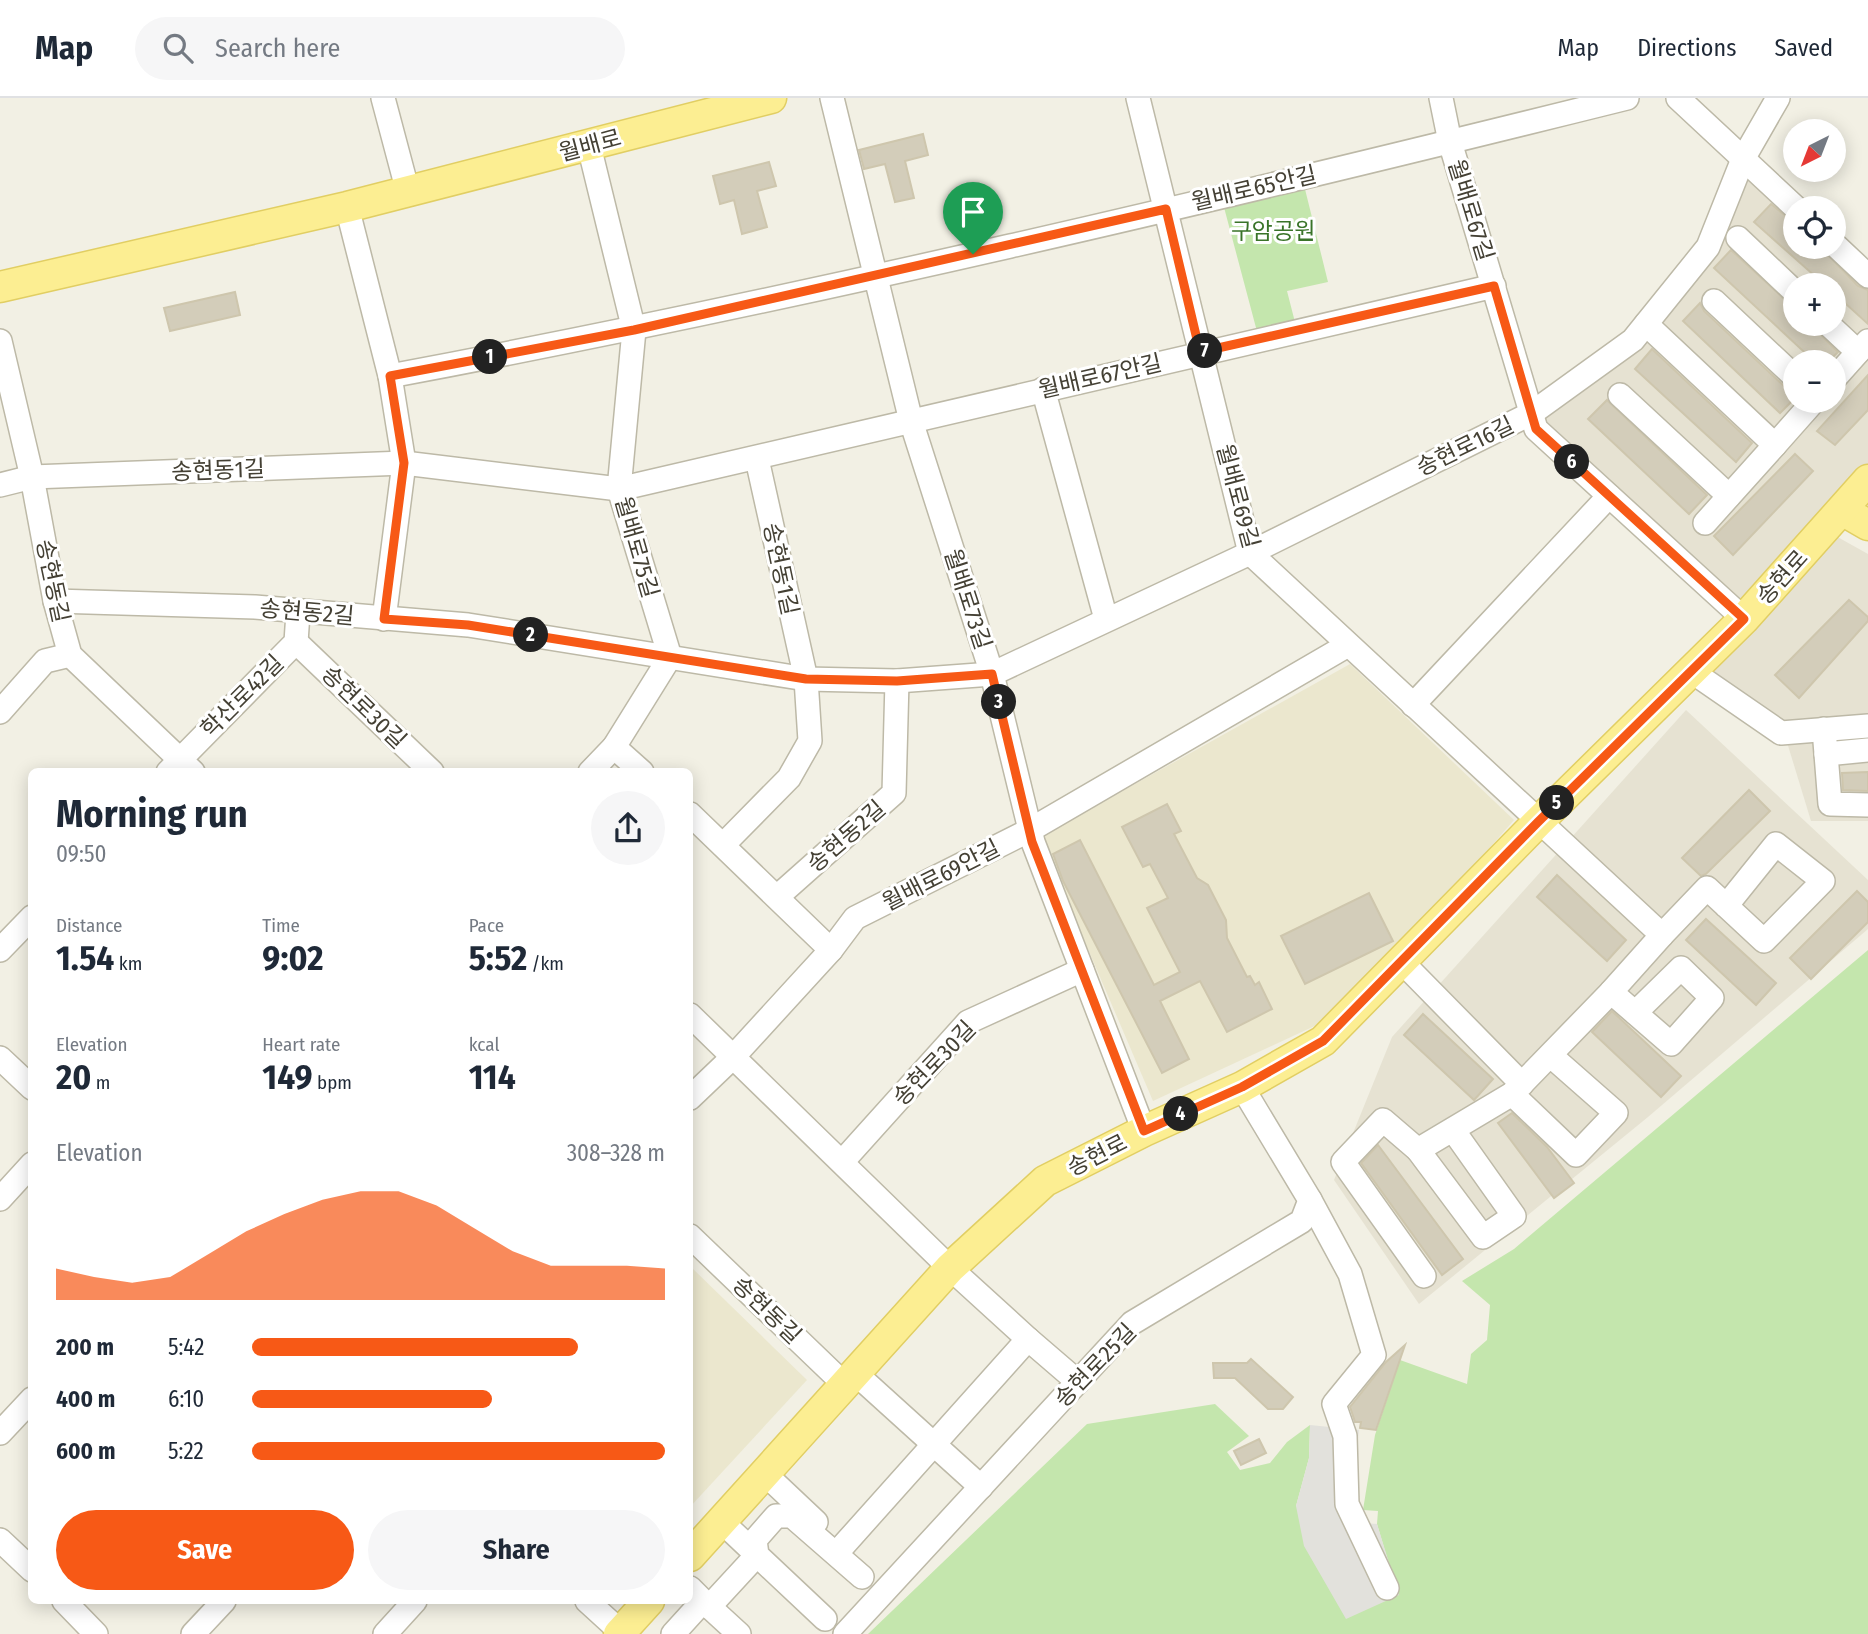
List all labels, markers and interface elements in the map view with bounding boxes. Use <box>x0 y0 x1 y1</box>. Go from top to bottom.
search box <box>135 17 625 80</box>
text: Map <box>35 28 93 68</box>
icon: search <box>159 29 197 67</box>
text: Search here <box>215 33 340 64</box>
text: Map <box>1558 34 1599 62</box>
text: Directions <box>1637 34 1736 62</box>
text: Saved <box>1774 34 1833 62</box>
north arrow <box>1783 119 1846 182</box>
map controls <box>1783 119 1846 413</box>
street label: 월배로 <box>556 123 624 167</box>
street label: 월배로67길 <box>1442 156 1500 264</box>
street label: 월배로65안길 <box>1189 160 1319 216</box>
pin <box>943 182 1003 254</box>
icon: arrive <box>954 193 992 231</box>
button: locate <box>1783 196 1846 259</box>
park label: 구암공원 <box>1231 217 1315 245</box>
button: + <box>1783 273 1846 336</box>
pin: 7 <box>1188 334 1222 368</box>
text: 7 <box>1200 339 1209 362</box>
pin: 1 <box>472 340 508 374</box>
text: 1 <box>485 345 494 368</box>
street label: 월배로67안길 <box>1035 348 1165 404</box>
button: − <box>1783 350 1846 413</box>
street label: 송현로16길 <box>1412 410 1518 482</box>
street label: 월배로69길 <box>1211 441 1265 551</box>
pin: 6 <box>1554 444 1590 480</box>
text: 6 <box>1567 450 1576 473</box>
street label: 송현동1길 <box>171 454 265 486</box>
street label: 월배로75길 <box>609 493 665 601</box>
street label: 송현동1길 <box>758 520 804 618</box>
street label: 송현동길 <box>31 537 75 625</box>
street label: 송현로 <box>1750 544 1814 610</box>
street label: 월배로73길 <box>939 545 997 653</box>
street label: 송현동2길 <box>259 594 355 630</box>
pin: 2 <box>514 618 548 652</box>
text: 2 <box>526 623 535 646</box>
street label: 학산로42길 <box>195 649 289 743</box>
street label: 송현로30길 <box>316 660 412 754</box>
pin: 3 <box>982 684 1016 720</box>
text: 3 <box>994 690 1003 713</box>
pin: 5 <box>1540 786 1574 820</box>
text: Morning run <box>56 791 248 837</box>
button: share <box>591 791 665 865</box>
text: 5 <box>1552 791 1561 814</box>
street label: 송현동2길 <box>801 794 891 878</box>
street label: 월배로69안길 <box>878 833 1004 917</box>
text: 09:50 <box>56 840 107 868</box>
text: Distance <box>56 914 123 937</box>
text: Time <box>262 914 300 937</box>
text: Pace <box>469 914 504 937</box>
text: 1.54 <box>56 937 114 979</box>
text: 9:02 <box>262 937 323 979</box>
text: 5:52 <box>469 937 527 979</box>
text: km <box>114 952 142 975</box>
text: /km <box>527 952 564 975</box>
street label: 송현로30길 <box>887 1015 981 1111</box>
text: Elevation <box>56 1033 128 1056</box>
text: Heart rate <box>262 1033 340 1056</box>
text: kcal <box>469 1033 499 1056</box>
text: 20 <box>56 1056 91 1098</box>
text: 149 <box>262 1056 313 1098</box>
text: 114 <box>469 1056 516 1098</box>
text: m <box>91 1071 110 1094</box>
text: bpm <box>313 1071 352 1094</box>
pin: 4 <box>1164 1096 1198 1132</box>
text: 4 <box>1176 1102 1185 1125</box>
street label: 송현로 <box>1062 1128 1132 1182</box>
text: Elevation <box>56 1139 143 1167</box>
text: 308–328 m <box>567 1139 665 1167</box>
street label: 송현동길 <box>727 1271 807 1349</box>
street label: 송현로25길 <box>1048 1317 1142 1413</box>
text: 200 m <box>56 1333 114 1361</box>
text: 5:42 <box>168 1333 204 1361</box>
text: 400 m <box>56 1385 115 1413</box>
text: 6:10 <box>168 1385 204 1413</box>
text: 600 m <box>56 1437 115 1465</box>
text: 5:22 <box>168 1437 204 1465</box>
button: Save <box>56 1510 354 1590</box>
button: Share <box>368 1510 665 1590</box>

